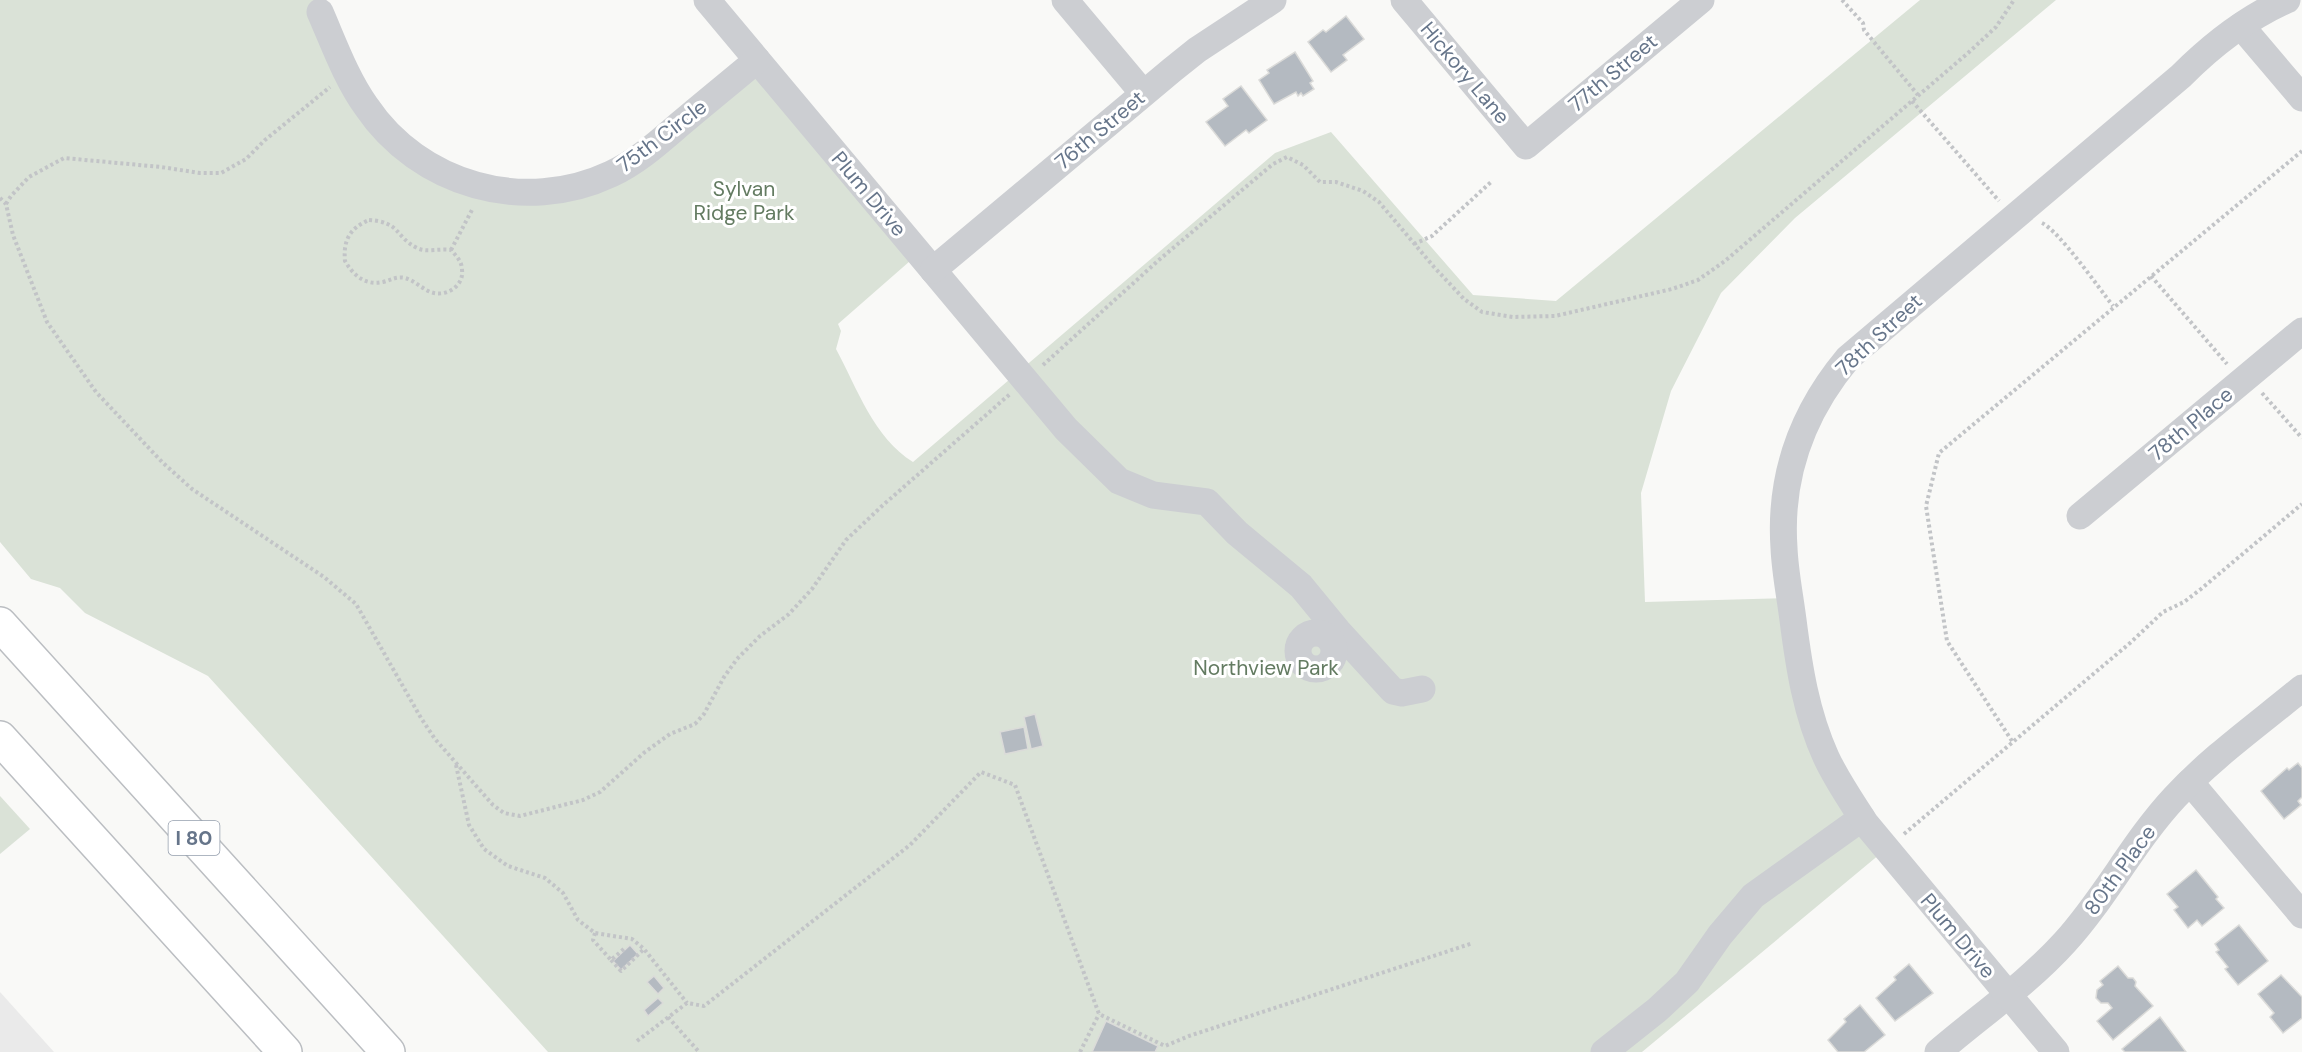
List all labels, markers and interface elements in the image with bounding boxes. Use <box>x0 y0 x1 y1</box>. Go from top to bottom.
street label: Hickory Lane <box>1414 16 1516 130</box>
street label: 77th Street <box>1563 28 1663 118</box>
street label: 76th Street <box>1049 84 1151 176</box>
street label: 75th Circle <box>611 93 713 179</box>
street label: Plum Drive <box>825 146 913 242</box>
park label: Sylvan Ridge Park <box>694 175 795 227</box>
street label: 78th Street <box>1830 288 1928 382</box>
street label: 78th Place <box>2143 381 2239 467</box>
park label: Northview Park <box>1193 654 1339 682</box>
street label: 80th Place <box>2078 819 2162 921</box>
road number: I 80 <box>168 821 220 855</box>
street label: Plum Drive <box>1914 888 2002 984</box>

